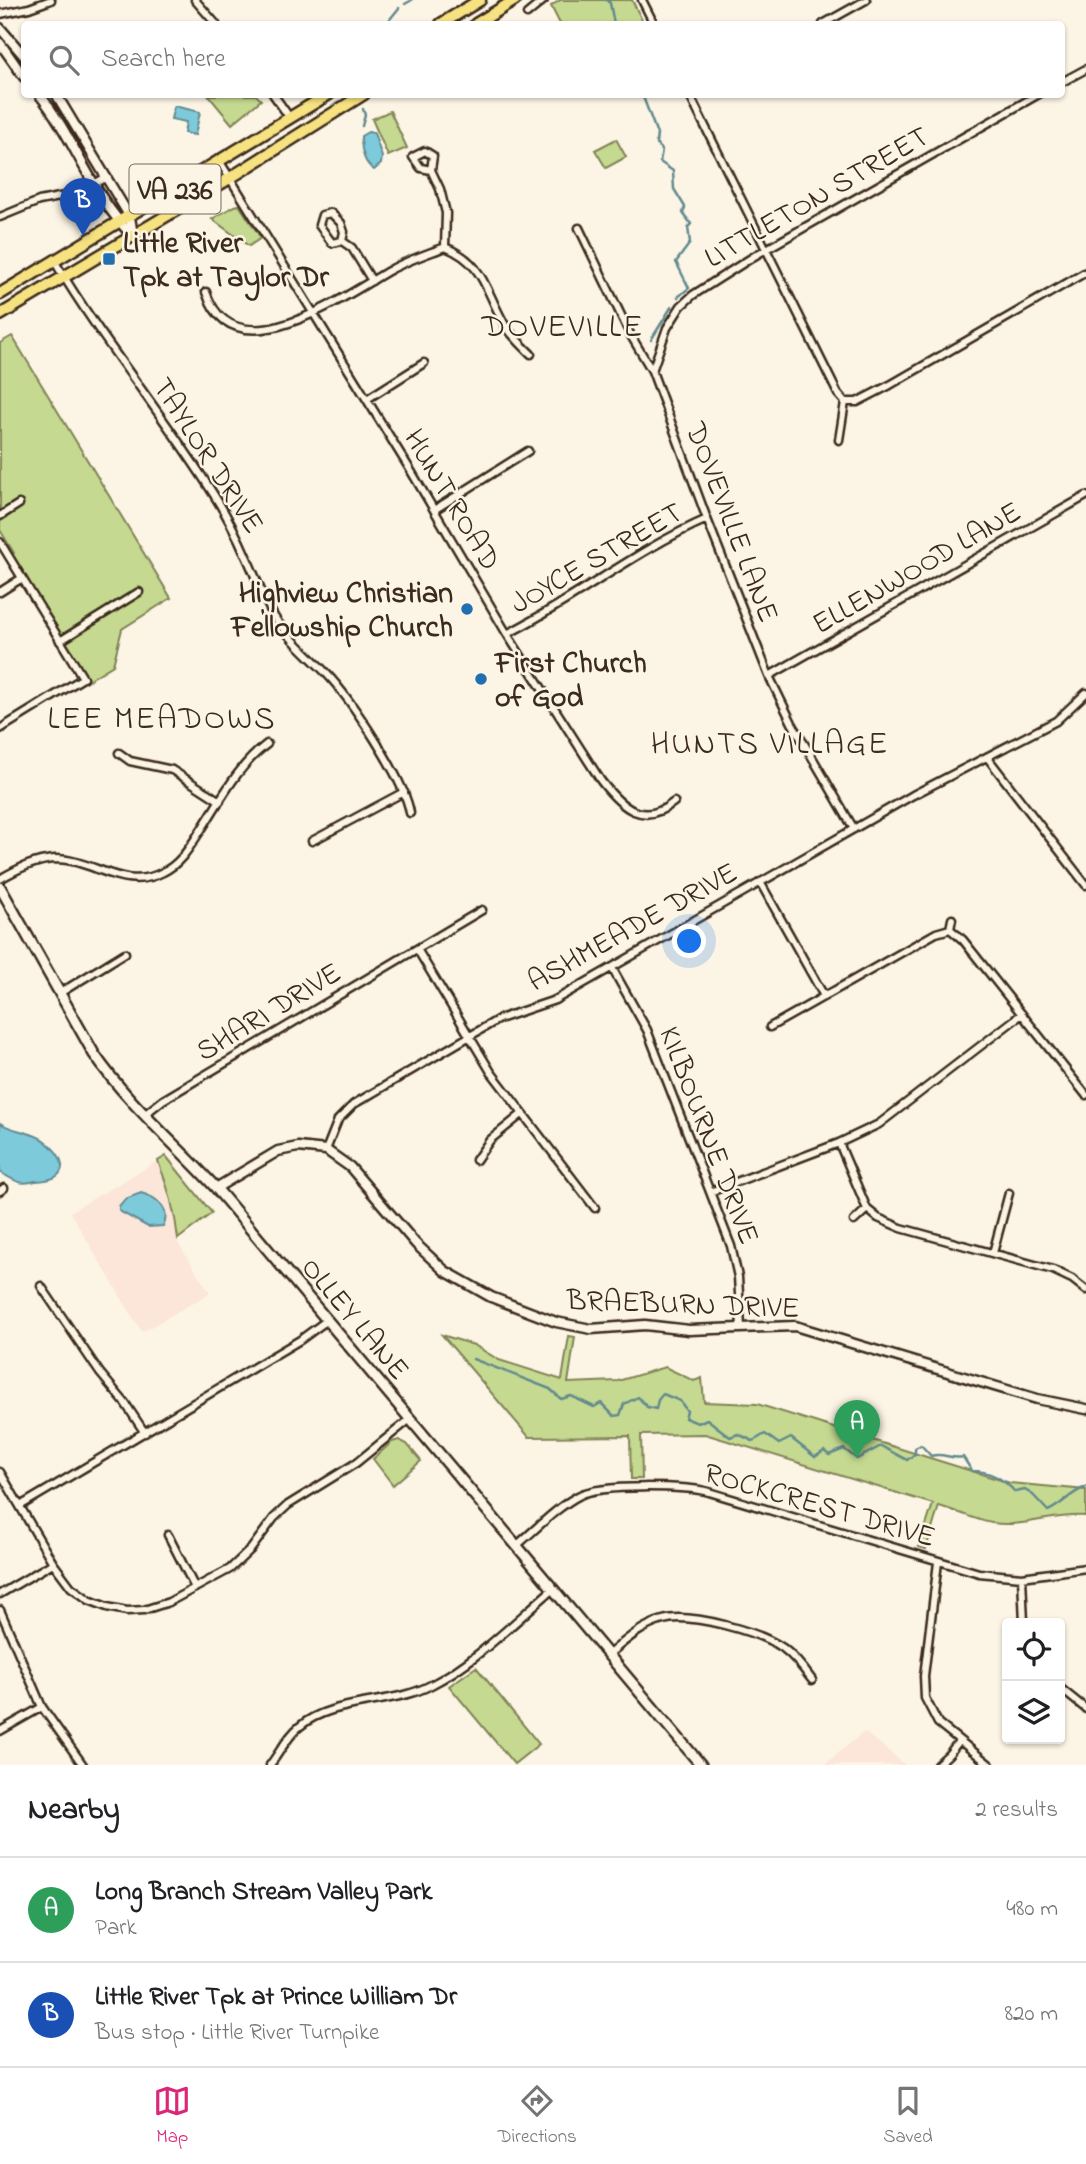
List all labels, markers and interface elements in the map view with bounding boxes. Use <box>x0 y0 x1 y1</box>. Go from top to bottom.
search box <box>21 21 1065 98</box>
icon: search <box>45 41 83 79</box>
text: Search here <box>101 41 226 79</box>
street label: LITTLETON STREET <box>697 116 938 281</box>
road number: VA 236 <box>130 164 220 214</box>
pin: B <box>60 178 106 236</box>
place label: Little River Tpk at Taylor Dr <box>123 223 330 301</box>
marker: Little River Tpk at Taylor Dr <box>101 251 117 267</box>
district label: DOVEVILLE <box>481 305 644 352</box>
street label: TAYLOR DRIVE <box>139 370 274 544</box>
street label: DOVEVILLE LANE <box>671 416 789 629</box>
street label: HUNT ROAD <box>391 421 510 580</box>
street label: JOYCE STREET <box>503 492 692 627</box>
street label: ELLENWOOD LANE <box>805 492 1030 647</box>
place label: Highview Christian Fellowship Church <box>229 573 453 651</box>
marker: Highview Christian Fellowship Church <box>459 601 475 617</box>
place label: First Church of God <box>493 643 647 721</box>
marker: First Church of God <box>473 671 489 687</box>
district label: LEE MEADOWS <box>47 697 277 744</box>
district label: HUNTS VILLAGE <box>651 722 889 769</box>
street label: ASHMEADE DRIVE <box>521 853 746 1005</box>
your location <box>672 924 706 958</box>
street label: SHARI DRIVE <box>189 953 351 1074</box>
street label: KILBOURNE DRIVE <box>645 1021 769 1251</box>
street label: OLLEY LANE <box>289 1249 419 1391</box>
street label: BRAEBURN DRIVE <box>565 1280 800 1332</box>
pin: A <box>834 1400 880 1458</box>
street label: ROCKCREST DRIVE <box>698 1453 940 1561</box>
map controls <box>1002 1618 1065 1744</box>
button: locate <box>1002 1618 1065 1681</box>
button: layers <box>1002 1681 1065 1744</box>
text: Nearby <box>28 1789 120 1833</box>
text: 2 results <box>975 1794 1058 1827</box>
text: Long Branch Stream Valley Park <box>95 1874 432 1912</box>
text: A <box>44 1893 58 1926</box>
text: 480 m <box>1006 1893 1058 1926</box>
text: Park <box>95 1912 137 1945</box>
text: Little River Tpk at Prince William Dr <box>95 1979 457 2017</box>
text: B <box>43 1998 59 2031</box>
text: 820 m <box>1004 1998 1058 2031</box>
text: Bus stop · Little River Turnpike <box>95 2017 379 2050</box>
tab: Map <box>153 2082 191 2151</box>
tab: Directions <box>498 2082 577 2151</box>
tab: Saved <box>883 2082 933 2151</box>

